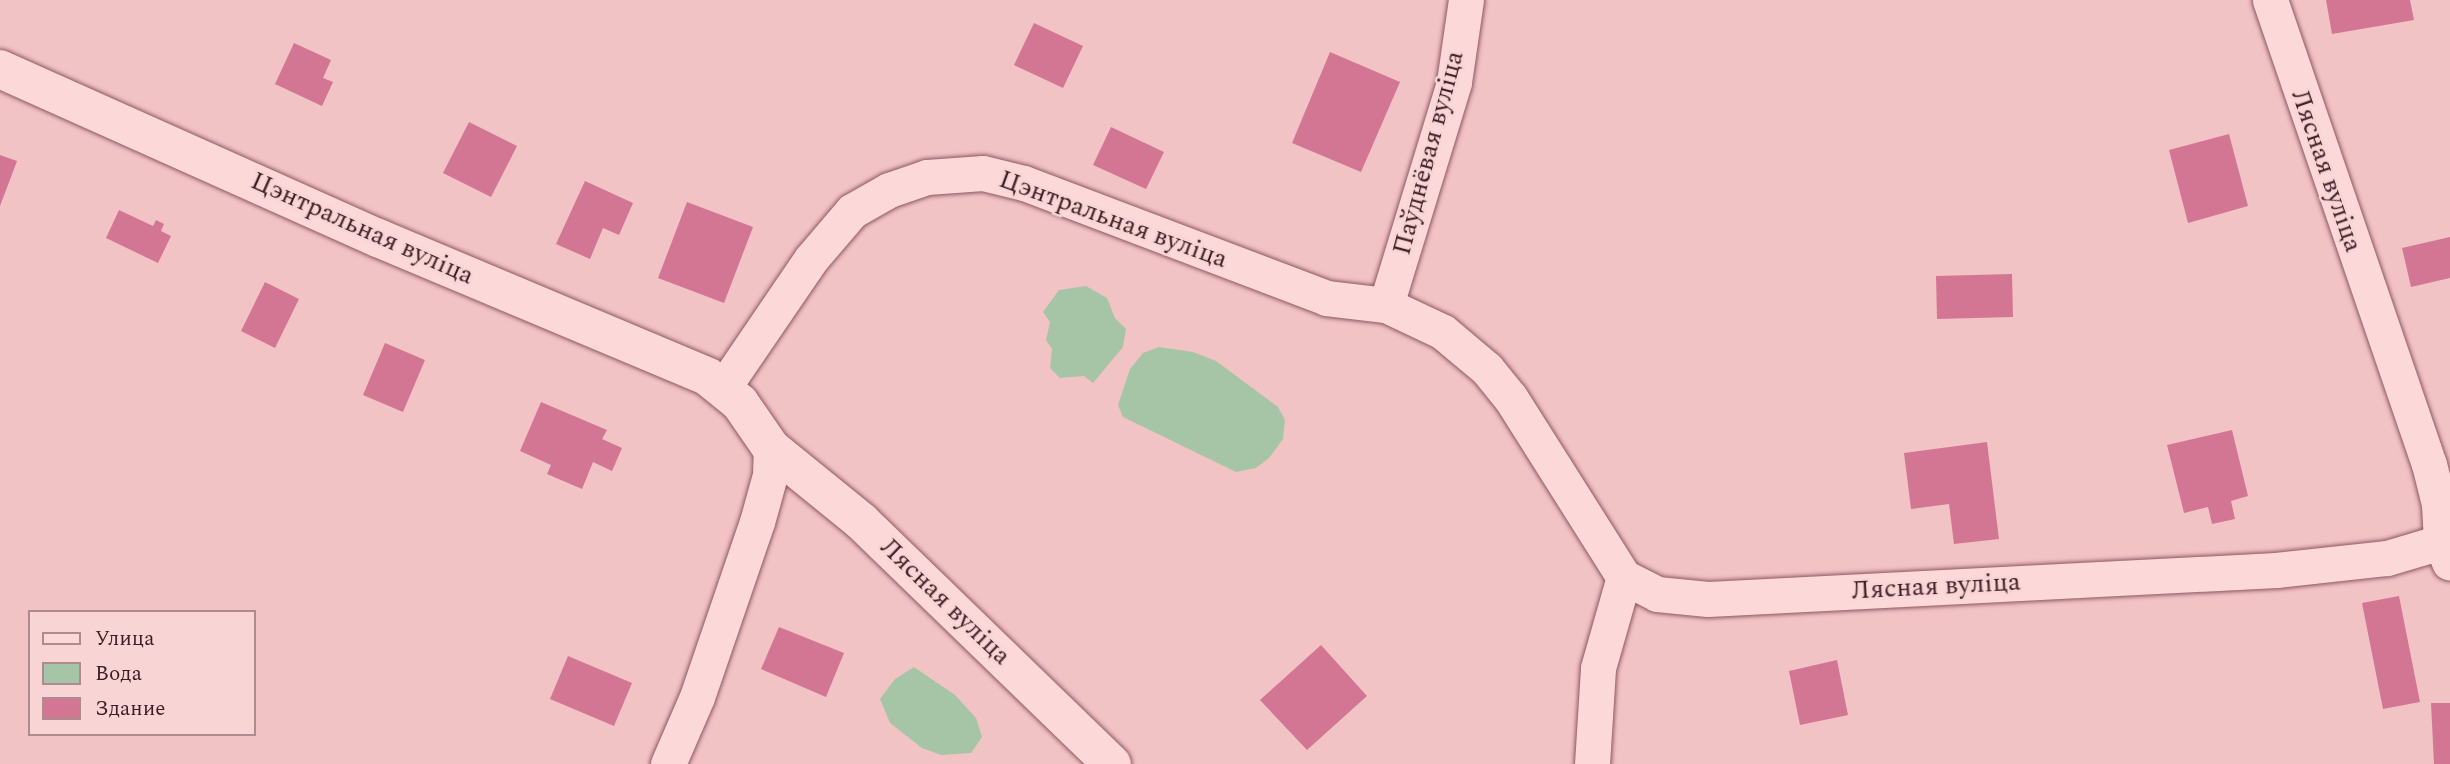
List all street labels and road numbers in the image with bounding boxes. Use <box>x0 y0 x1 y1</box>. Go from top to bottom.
street label: Паўднёвая вуліца <box>1387 48 1471 258</box>
street label: Лясная вуліца <box>2284 86 2368 256</box>
street label: Цэнтральная вуліца <box>995 164 1231 276</box>
street label: Цэнтральная вуліца <box>246 166 478 292</box>
street label: Лясная вуліца <box>873 532 1017 672</box>
street label: Лясная вуліца <box>1851 567 2021 607</box>

